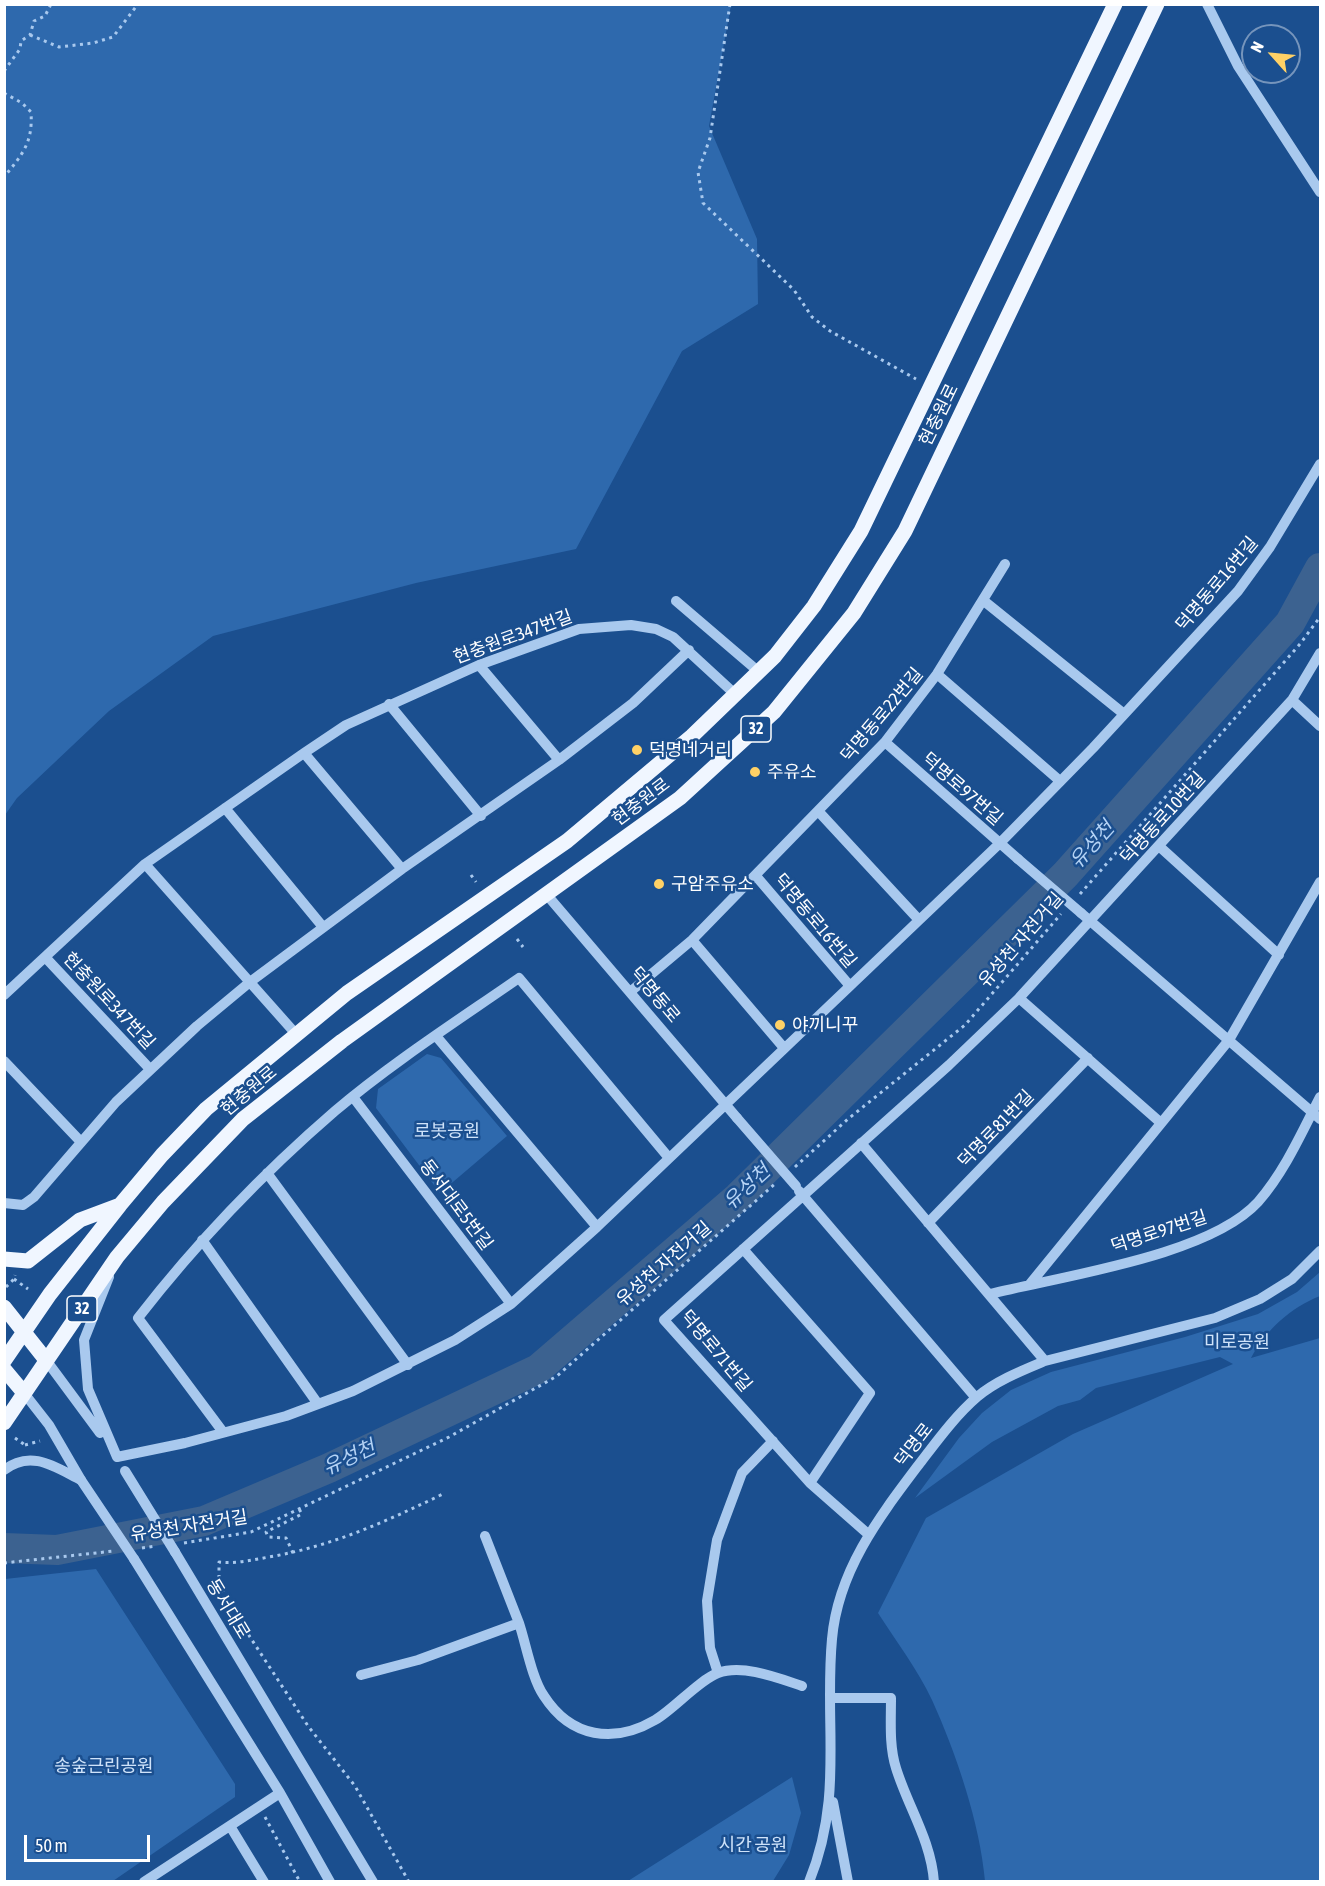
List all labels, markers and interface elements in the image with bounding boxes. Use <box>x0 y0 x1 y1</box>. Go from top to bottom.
north arrow <box>1241 24 1301 84</box>
text: N <box>1247 38 1267 55</box>
street label: 현충원로 <box>915 380 963 450</box>
street label: 덕명동로16번길 <box>1171 533 1263 635</box>
street label: 현충원로347번길 <box>451 606 575 668</box>
street label: 덕명동로22번길 <box>836 664 928 766</box>
road number: 32 <box>741 716 771 742</box>
place label: 덕명네거리 <box>649 739 732 761</box>
marker: 덕명네거리 <box>630 743 644 757</box>
street label: 덕명로97번길 <box>917 748 1007 830</box>
place label: 주유소 <box>767 761 817 783</box>
marker: 주유소 <box>748 765 762 779</box>
street label: 덕명동로10번길 <box>1116 768 1210 868</box>
street label: 현충원로 <box>608 773 674 831</box>
water label: 유성천 <box>1065 816 1119 874</box>
street label: 덕명동로16번길 <box>769 870 861 972</box>
place label: 구암주유소 <box>671 873 754 895</box>
marker: 구암주유소 <box>652 877 666 891</box>
street label: 유성천 자전거길 <box>974 888 1068 992</box>
street label: 현충원로347번길 <box>59 948 159 1054</box>
street label: 덕명동로 <box>625 963 685 1027</box>
place label: 야끼니꾸 <box>792 1014 858 1036</box>
marker: 야끼니꾸 <box>773 1018 787 1032</box>
street label: 현충원로 <box>217 1061 281 1121</box>
street label: 덕명로81번길 <box>954 1086 1038 1172</box>
park label: 로봇공원 <box>414 1120 480 1142</box>
street label: 동서대로5번길 <box>415 1155 497 1255</box>
water label: 유성천 <box>719 1159 775 1215</box>
street label: 덕명로97번길 <box>1108 1206 1210 1258</box>
street label: 유성천 자전거길 <box>612 1217 716 1311</box>
road number: 32 <box>67 1296 97 1322</box>
street label: 덕명로71번길 <box>676 1306 756 1396</box>
park label: 미로공원 <box>1204 1331 1270 1353</box>
street label: 덕명로 <box>890 1419 938 1471</box>
water label: 유성천 <box>319 1435 379 1481</box>
street label: 유성천 자전거길 <box>129 1506 249 1546</box>
street label: 동서대로 <box>202 1575 254 1643</box>
park label: 송숲근린공원 <box>54 1755 154 1777</box>
scale bar <box>27 1823 153 1861</box>
park label: 시간 공원 <box>719 1834 787 1856</box>
text: 50 m <box>35 1835 67 1856</box>

